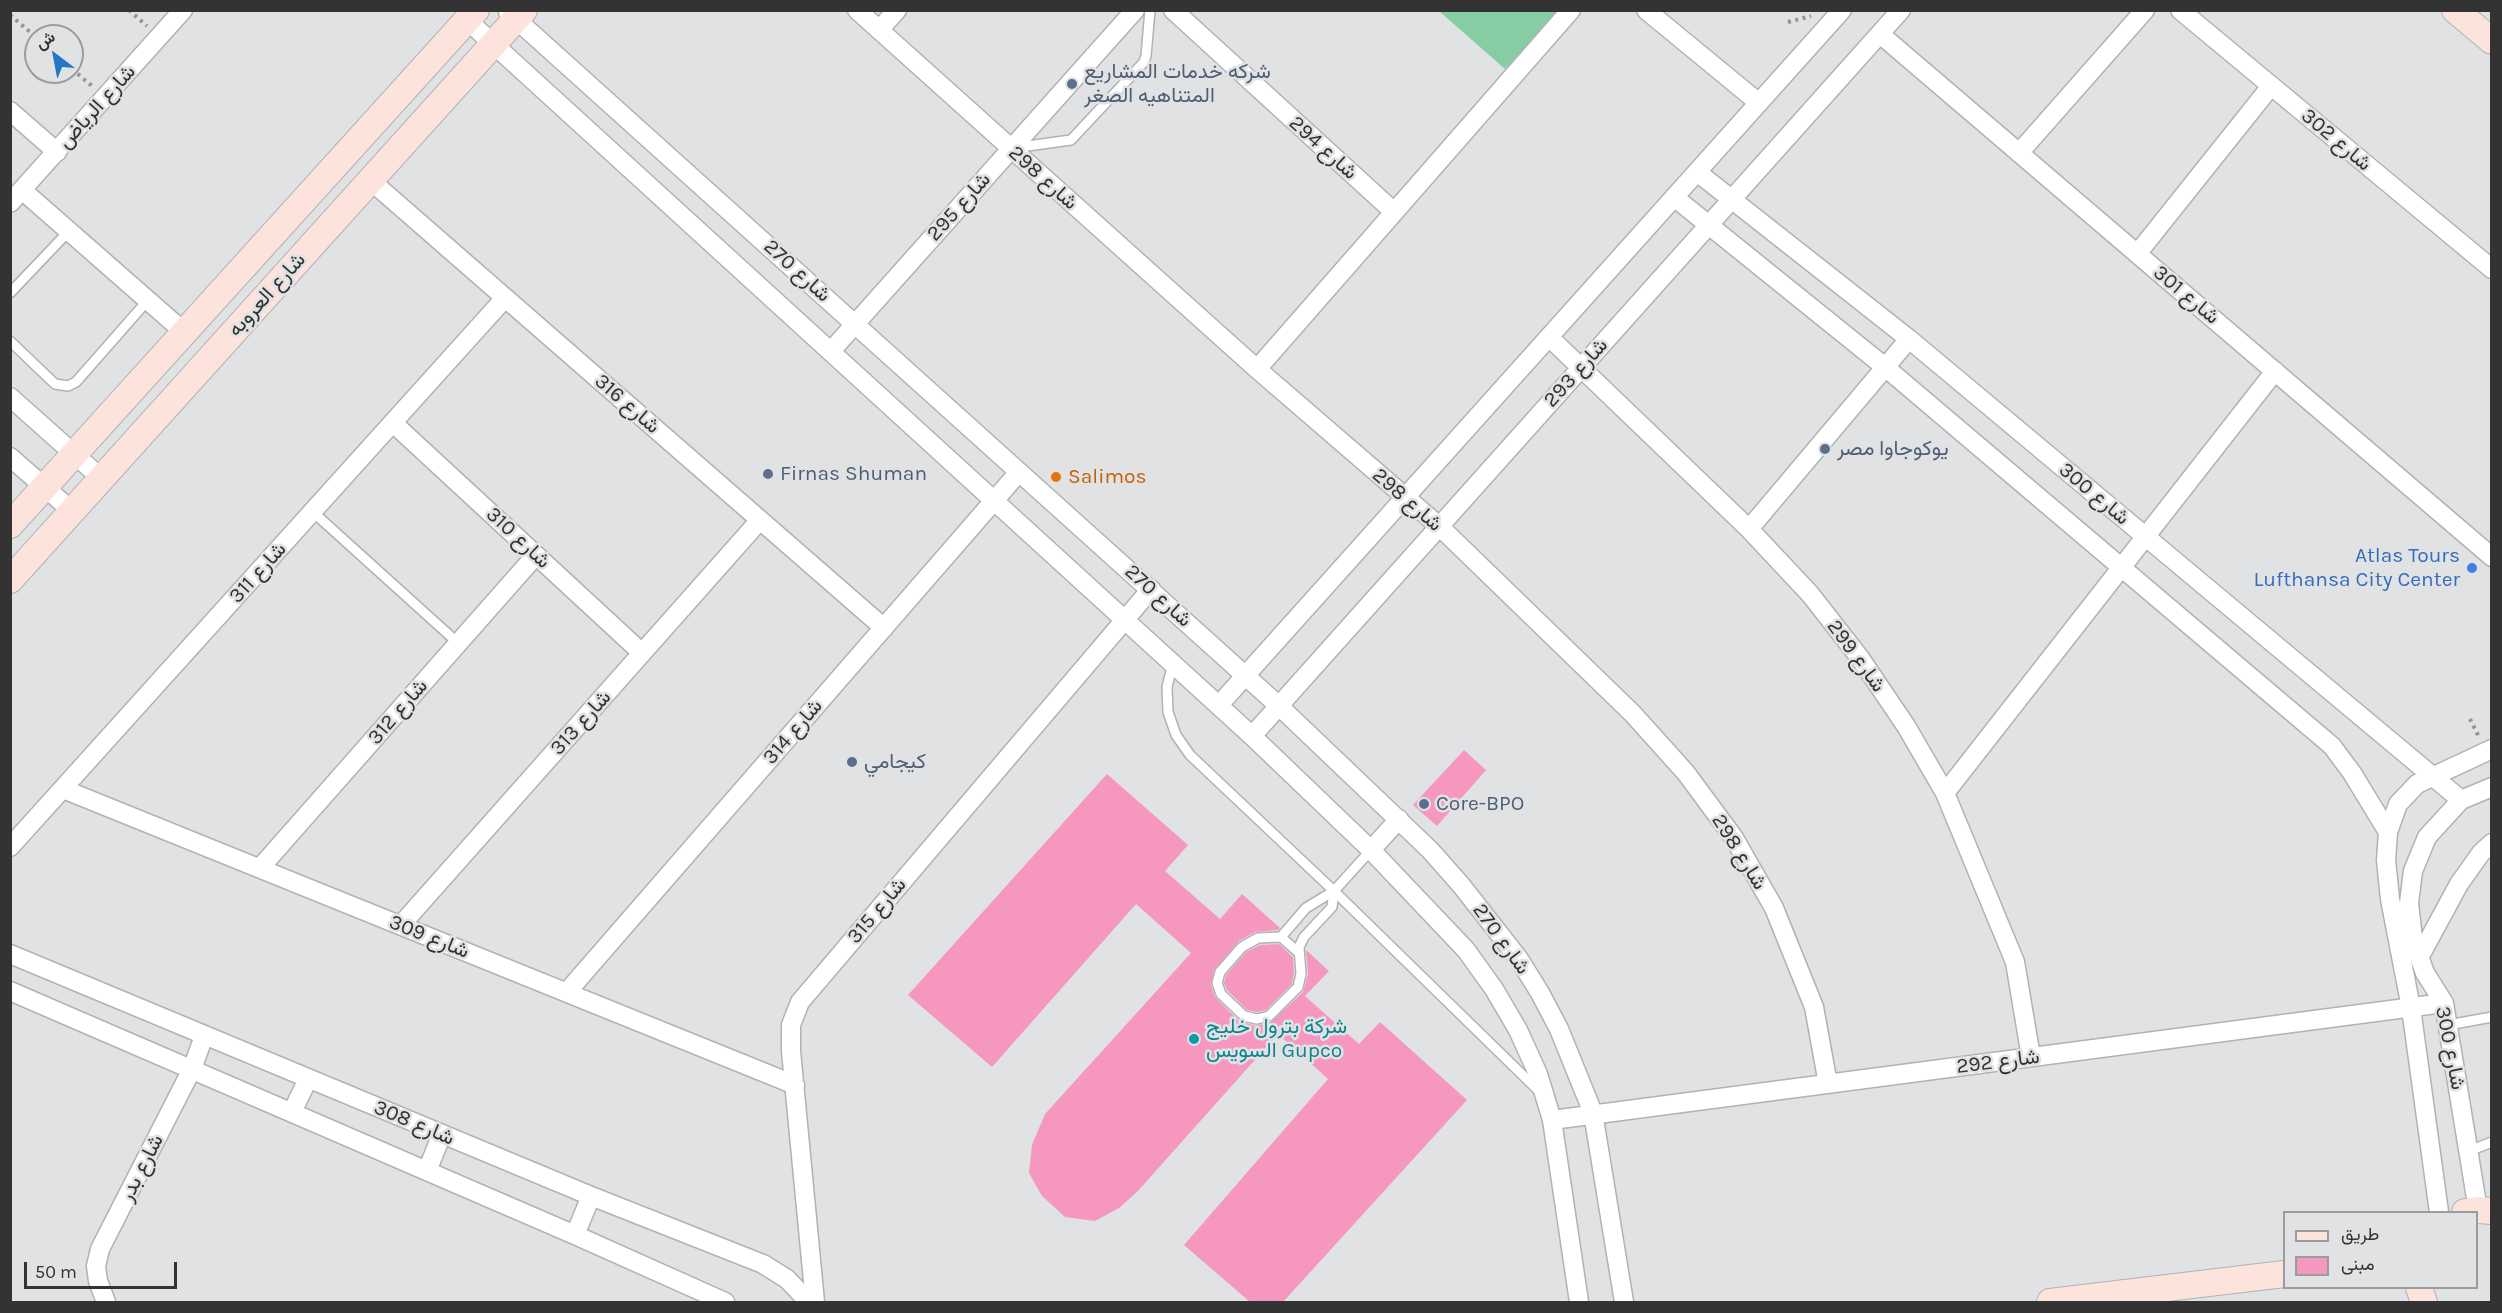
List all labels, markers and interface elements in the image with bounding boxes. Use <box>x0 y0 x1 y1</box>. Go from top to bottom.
north arrow <box>24 24 84 84</box>
text: ش <box>32 27 58 53</box>
place label: شركه خدمات المشاريع المتناهيه الصغر <box>1084 59 1271 109</box>
street label: شارع الرياض <box>53 60 141 154</box>
marker: شركه خدمات المشاريع المتناهيه الصغر <box>1065 77 1079 91</box>
street label: شارع 302 <box>2296 103 2376 177</box>
street label: شارع 294 <box>1284 111 1362 185</box>
street label: شارع 298 <box>1003 140 1083 216</box>
street label: شارع 295 <box>922 168 996 246</box>
street label: شارع 270 <box>758 234 836 308</box>
street label: شارع العروبه <box>223 248 311 342</box>
street label: شارع 301 <box>2148 260 2224 330</box>
street label: شارع 293 <box>1539 333 1613 413</box>
street label: شارع 316 <box>589 369 665 439</box>
place label: يوكوجاوا مصر <box>1837 436 1949 462</box>
marker: يوكوجاوا مصر <box>1818 442 1832 456</box>
street label: شارع 300 <box>2054 457 2134 531</box>
place label: Firnas Shuman <box>780 461 927 487</box>
street label: شارع 298 <box>1367 463 1447 537</box>
place label: Salimos <box>1068 464 1147 490</box>
marker: Firnas Shuman <box>761 467 775 481</box>
marker: Salimos <box>1049 470 1063 484</box>
street label: شارع 310 <box>481 502 555 574</box>
street label: شارع 311 <box>224 537 292 609</box>
place label: Atlas Tours Lufthansa City Center <box>2253 543 2460 593</box>
street label: شارع 270 <box>1119 559 1197 633</box>
marker: Atlas Tours Lufthansa City Center <box>2465 561 2479 575</box>
street label: شارع 299 <box>1821 615 1891 697</box>
street label: شارع 312 <box>363 674 433 750</box>
street label: شارع 313 <box>545 685 617 761</box>
street label: شارع 314 <box>758 694 828 770</box>
place label: كيجامي <box>864 749 926 775</box>
marker: كيجامي <box>845 755 859 769</box>
place label: Core-BPO <box>1436 791 1524 817</box>
marker: Core-BPO <box>1417 797 1431 811</box>
street label: شارع 298 <box>1706 810 1772 894</box>
street label: شارع 315 <box>842 873 912 949</box>
street label: شارع 270 <box>1467 899 1535 979</box>
street label: شارع 309 <box>385 910 473 964</box>
street label: شارع 300 <box>2430 1004 2470 1092</box>
place label: شركة بترول خليج السويس Gupco <box>1206 1014 1347 1064</box>
marker: شركة بترول خليج السويس Gupco <box>1187 1032 1201 1046</box>
street label: شارع 292 <box>1955 1044 2041 1080</box>
street label: شارع 308 <box>370 1095 458 1151</box>
street label: شارع بدر <box>114 1130 170 1206</box>
legend <box>2283 1211 2478 1289</box>
text: طريق <box>2341 1223 2379 1245</box>
scale bar <box>27 1250 180 1288</box>
text: مبنى <box>2341 1253 2375 1275</box>
text: 50 m <box>35 1261 77 1283</box>

